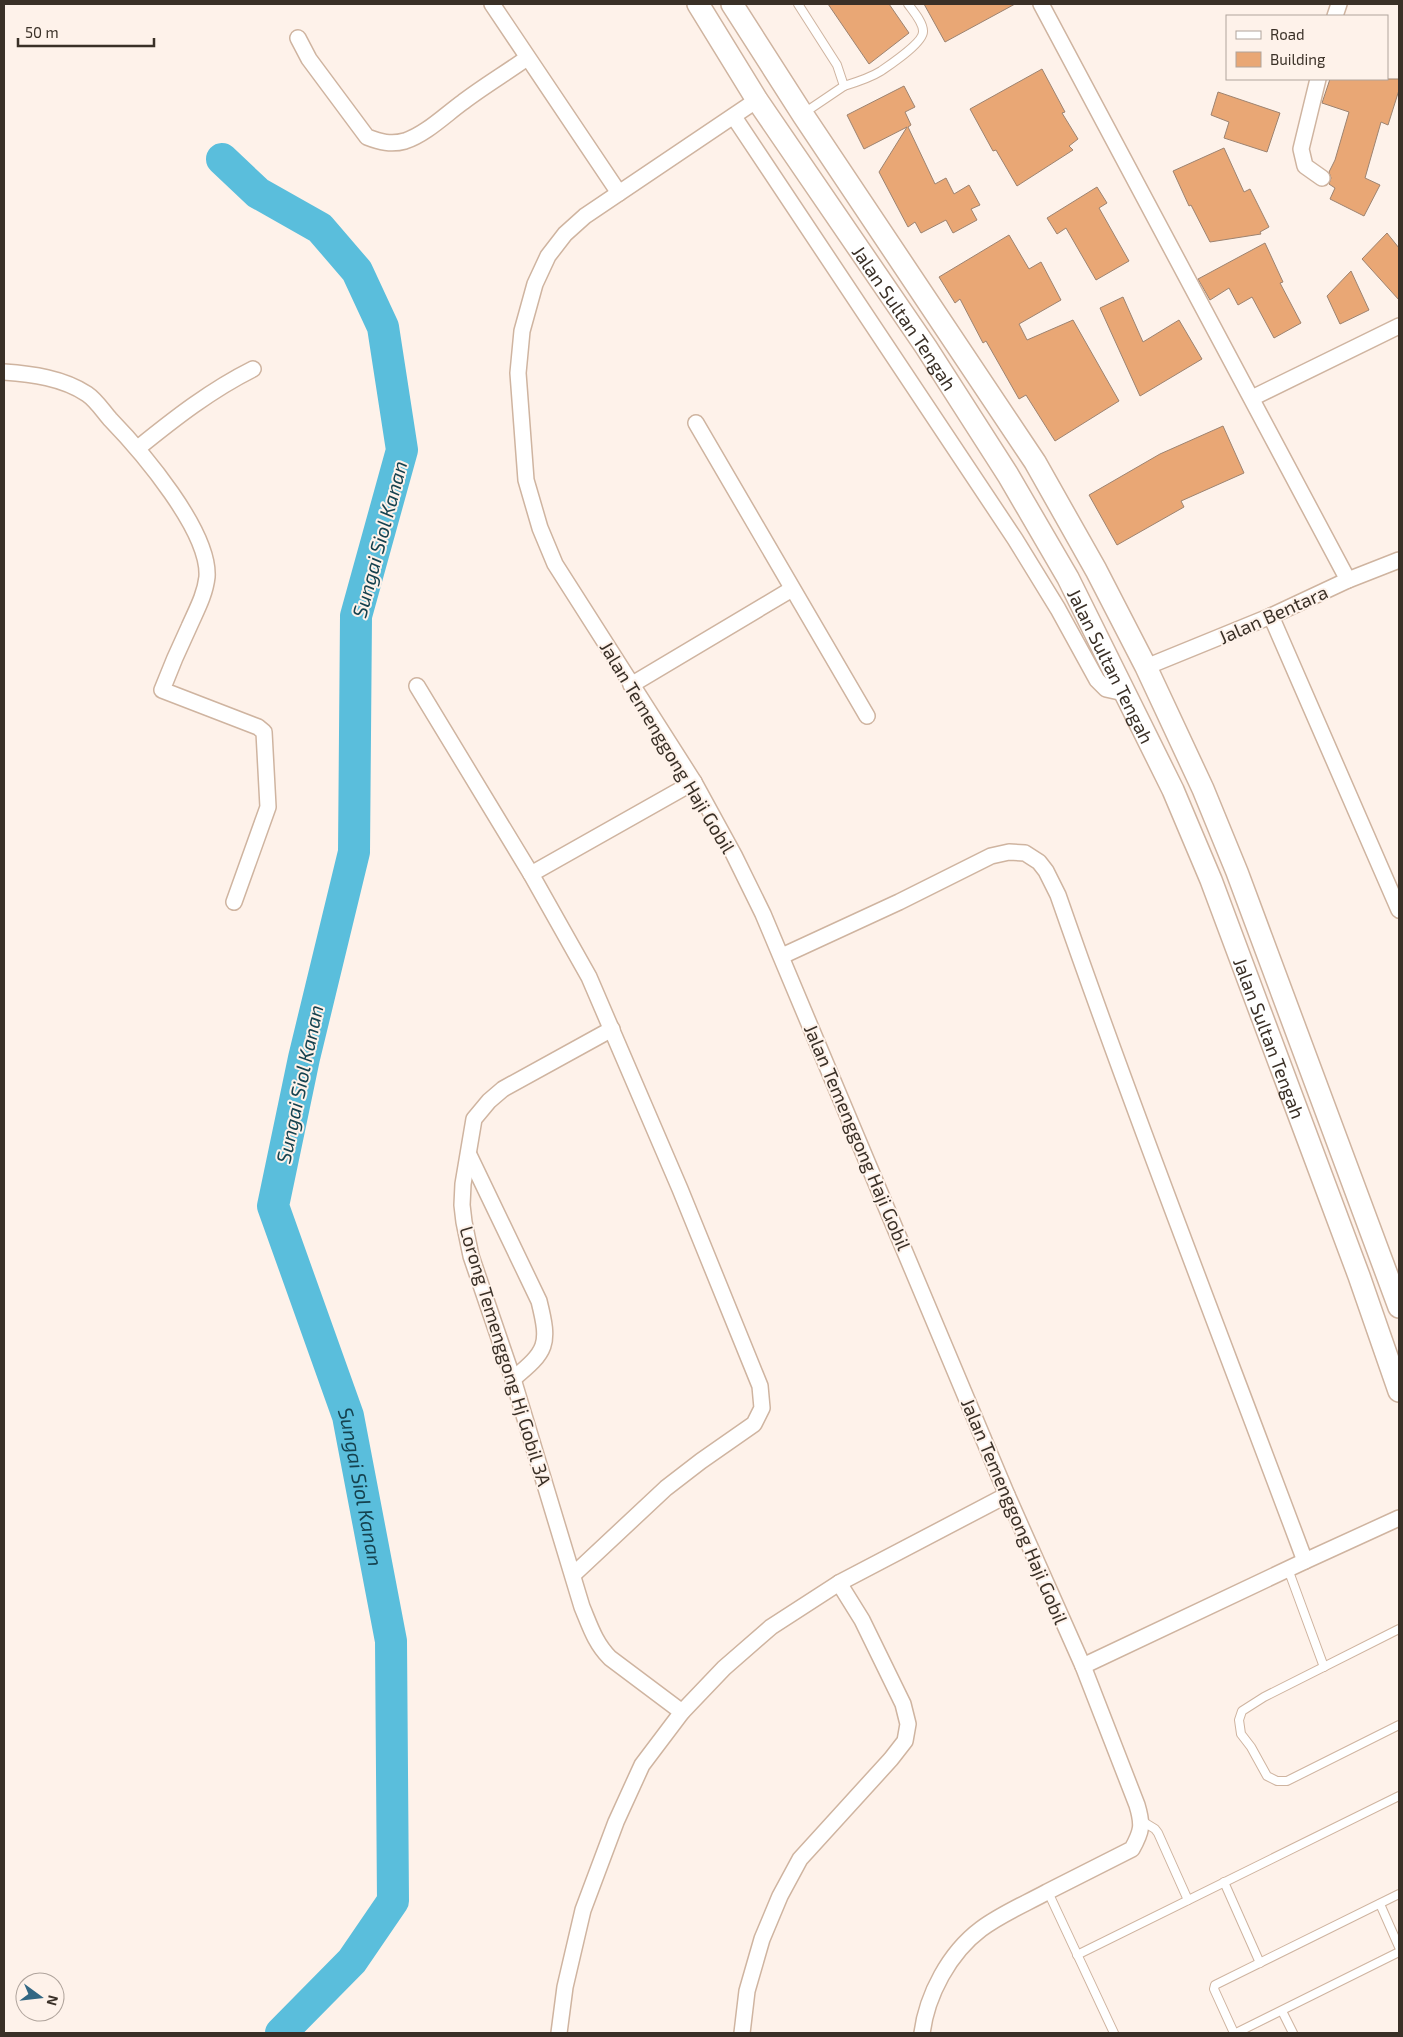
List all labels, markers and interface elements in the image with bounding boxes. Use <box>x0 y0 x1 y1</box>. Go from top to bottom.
scale bar <box>18 15 154 47</box>
legend <box>1226 15 1388 80</box>
text: 50 m <box>25 23 59 41</box>
text: Road <box>1270 25 1305 43</box>
text: Building <box>1270 50 1326 68</box>
street label: Jalan Sultan Tengah <box>848 241 962 395</box>
water label: Sungai Siol Kanan <box>347 458 411 620</box>
street label: Jalan Bentara <box>1215 580 1331 648</box>
street label: Jalan Sultan Tengah <box>1063 584 1159 747</box>
street label: Jalan Temenggong Haji Gobil <box>595 637 741 858</box>
street label: Jalan Sultan Tengah <box>1229 954 1311 1122</box>
water label: Sungai Siol Kanan <box>270 1003 328 1165</box>
street label: Jalan Temenggong Haji Gobil <box>800 1021 916 1254</box>
street label: Lorong Temenggong Hj Gobil 3A <box>455 1223 557 1489</box>
street label: Jalan Temenggong Haji Gobil <box>957 1395 1073 1628</box>
water label: Sungai Siol Kanan <box>334 1404 388 1568</box>
north arrow <box>15 1972 65 2022</box>
text: N <box>44 1993 63 2008</box>

